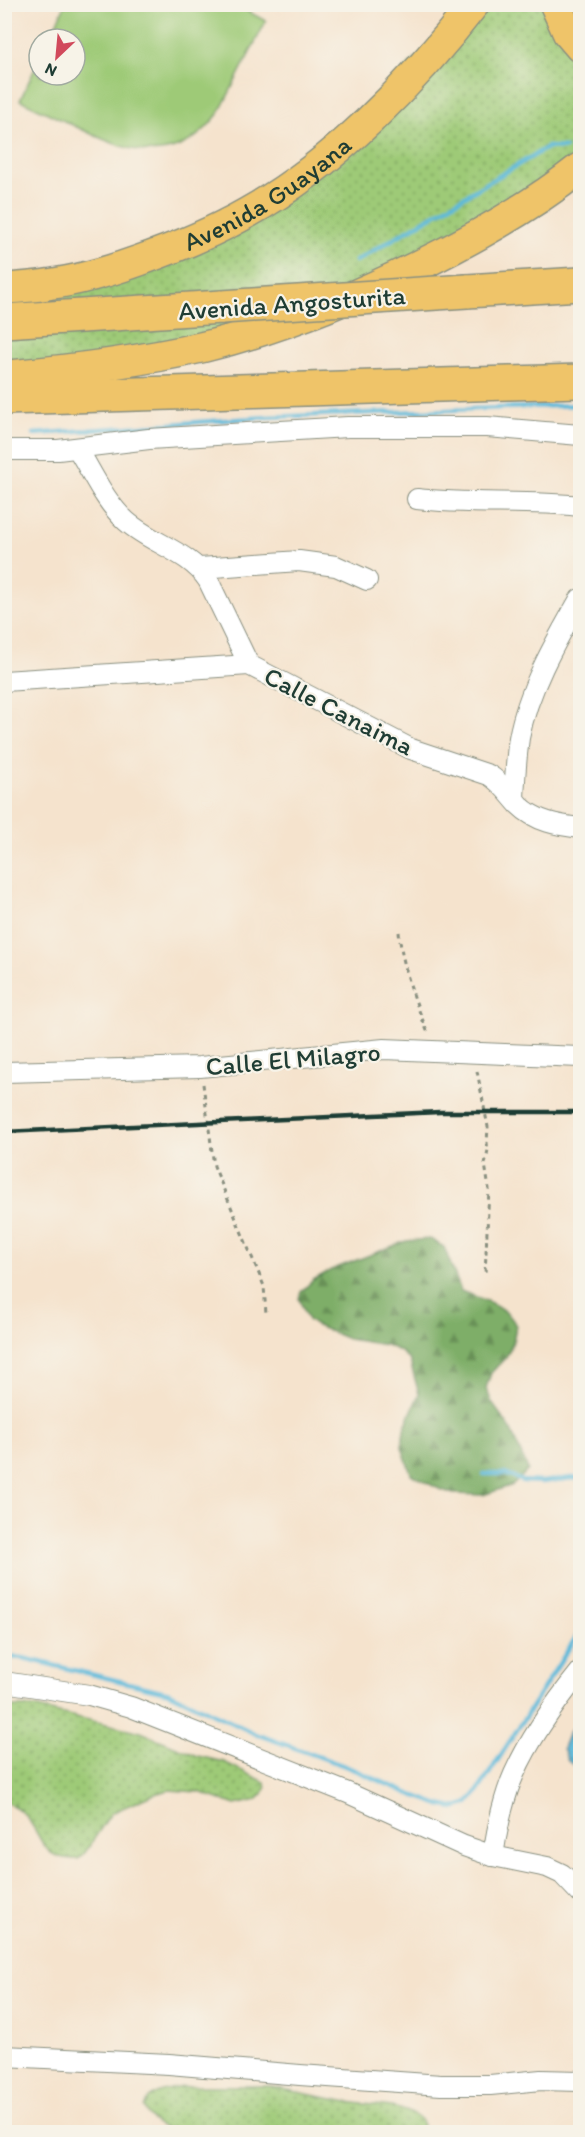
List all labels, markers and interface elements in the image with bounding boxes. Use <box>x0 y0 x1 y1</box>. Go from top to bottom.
north arrow <box>27 27 87 87</box>
text: N <box>42 59 60 81</box>
street label: Avenida Guayana <box>179 128 358 258</box>
street label: Avenida Angosturita <box>177 279 407 327</box>
street label: Calle Canaima <box>259 660 420 763</box>
street label: Calle El Milagro <box>204 1035 382 1083</box>

